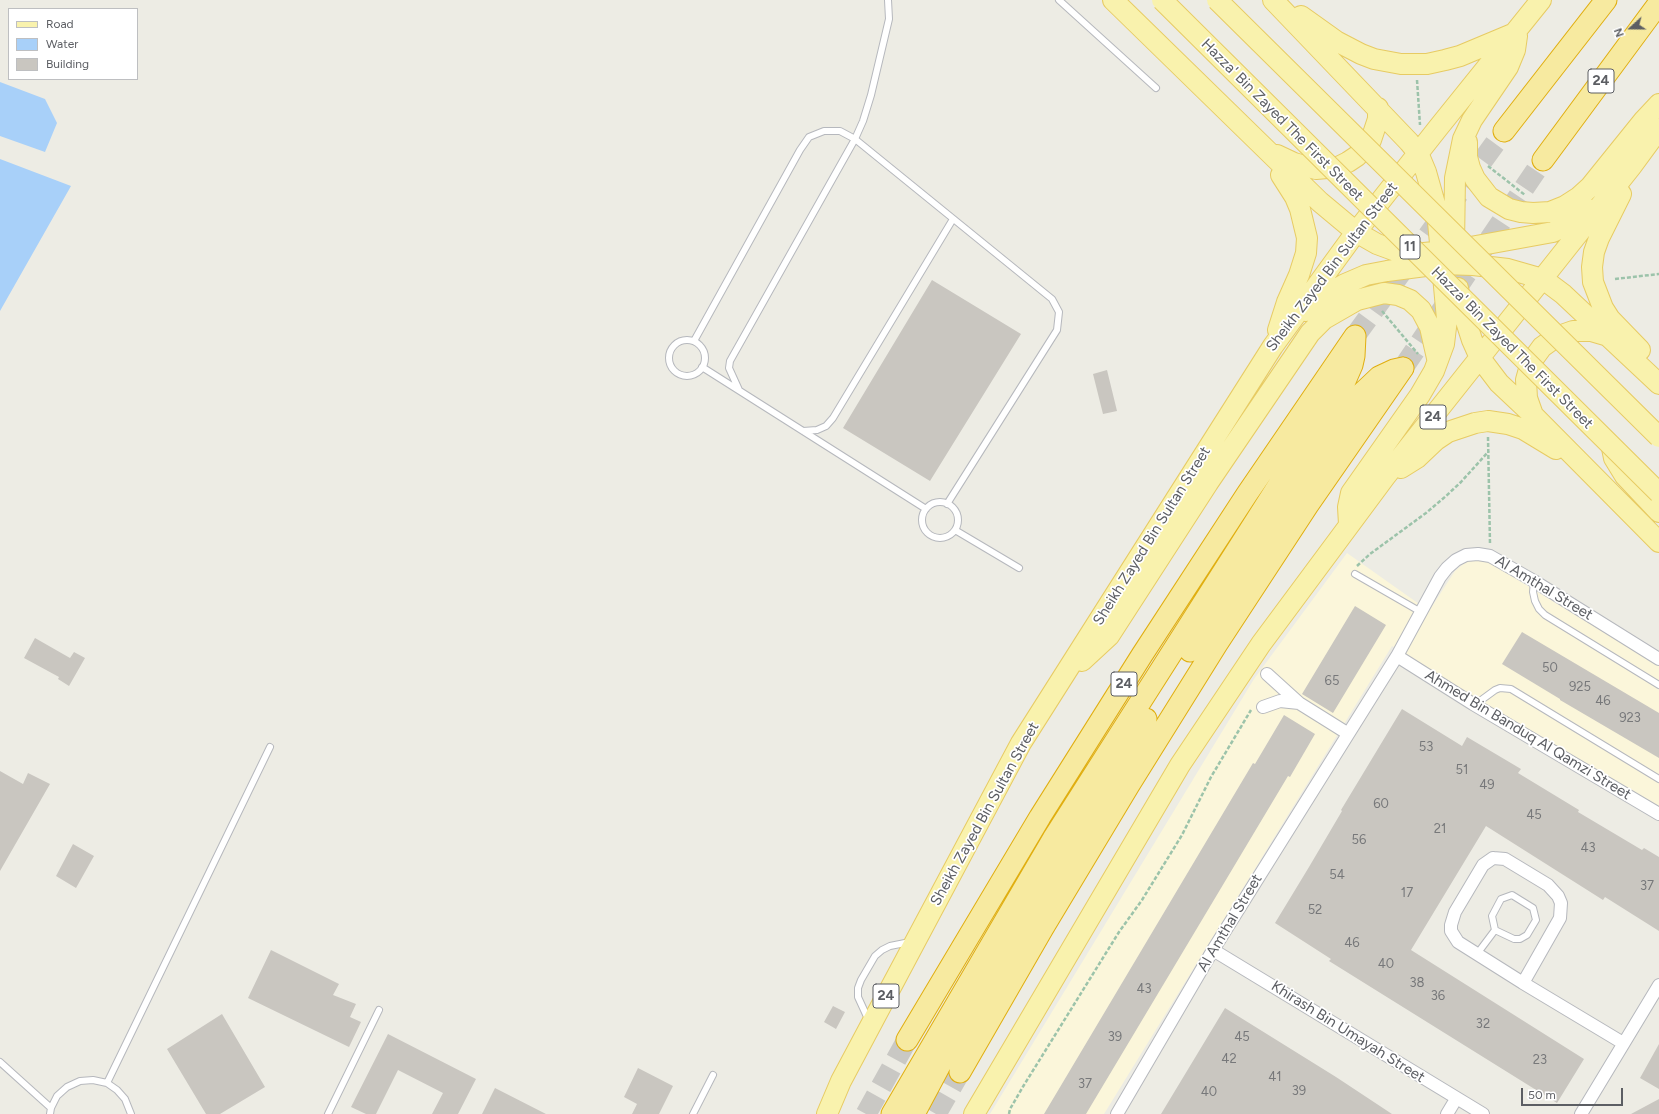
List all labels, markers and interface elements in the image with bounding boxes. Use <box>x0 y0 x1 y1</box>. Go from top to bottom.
legend <box>8 8 138 80</box>
north arrow <box>1611 8 1651 48</box>
text: Road <box>46 17 74 31</box>
text: N <box>1612 26 1627 39</box>
street label: Hazza' Bin Zayed The First Street <box>1197 35 1367 205</box>
text: Water <box>46 37 78 51</box>
text: Building <box>46 57 89 71</box>
road number: 24 <box>1588 69 1614 93</box>
street label: Sheikh Zayed Bin Sultan Street <box>1262 179 1402 355</box>
road number: 11 <box>1400 235 1420 259</box>
street label: Hazza' Bin Zayed The First Street <box>1427 263 1597 433</box>
road number: 24 <box>1420 405 1446 429</box>
street label: Sheikh Zayed Bin Sultan Street <box>1089 443 1215 629</box>
street label: Al Amthal Street <box>1492 552 1596 624</box>
house number: 50 <box>1542 660 1558 676</box>
street label: Ahmed Bin Banduq Al Qamzi Street <box>1422 666 1634 804</box>
road number: 24 <box>1111 672 1137 696</box>
house number: 65 <box>1325 673 1339 689</box>
house number: 925 <box>1569 679 1591 695</box>
house number: 46 <box>1595 693 1611 709</box>
house number: 923 <box>1619 710 1641 726</box>
street label: Sheikh Zayed Bin Sultan Street <box>927 719 1043 909</box>
house number: 53 <box>1419 739 1433 755</box>
house number: 51 <box>1456 762 1468 778</box>
house number: 49 <box>1479 777 1495 793</box>
house number: 60 <box>1373 796 1389 812</box>
house number: 45 <box>1526 807 1542 823</box>
house number: 21 <box>1434 821 1446 837</box>
house number: 56 <box>1352 832 1366 848</box>
house number: 43 <box>1580 840 1596 856</box>
house number: 54 <box>1329 867 1345 883</box>
street label: Al Amthal Street <box>1194 871 1266 975</box>
house number: 37 <box>1640 878 1654 894</box>
house number: 17 <box>1401 885 1413 901</box>
house number: 52 <box>1308 902 1322 918</box>
house number: 46 <box>1344 935 1360 951</box>
house number: 40 <box>1378 956 1394 972</box>
house number: 38 <box>1409 975 1425 991</box>
street label: Khirash Bin Umayah Street <box>1268 977 1428 1087</box>
house number: 43 <box>1136 981 1152 997</box>
road number: 24 <box>873 984 899 1008</box>
house number: 36 <box>1431 988 1445 1004</box>
house number: 32 <box>1476 1016 1490 1032</box>
house number: 39 <box>1108 1029 1122 1045</box>
house number: 45 <box>1234 1029 1250 1045</box>
house number: 42 <box>1221 1051 1237 1067</box>
house number: 23 <box>1533 1052 1547 1068</box>
house number: 41 <box>1268 1069 1282 1085</box>
house number: 37 <box>1078 1076 1092 1092</box>
scale bar <box>1523 1080 1625 1106</box>
house number: 39 <box>1292 1083 1306 1099</box>
house number: 40 <box>1201 1084 1217 1100</box>
text: 50 m <box>1528 1088 1556 1102</box>

